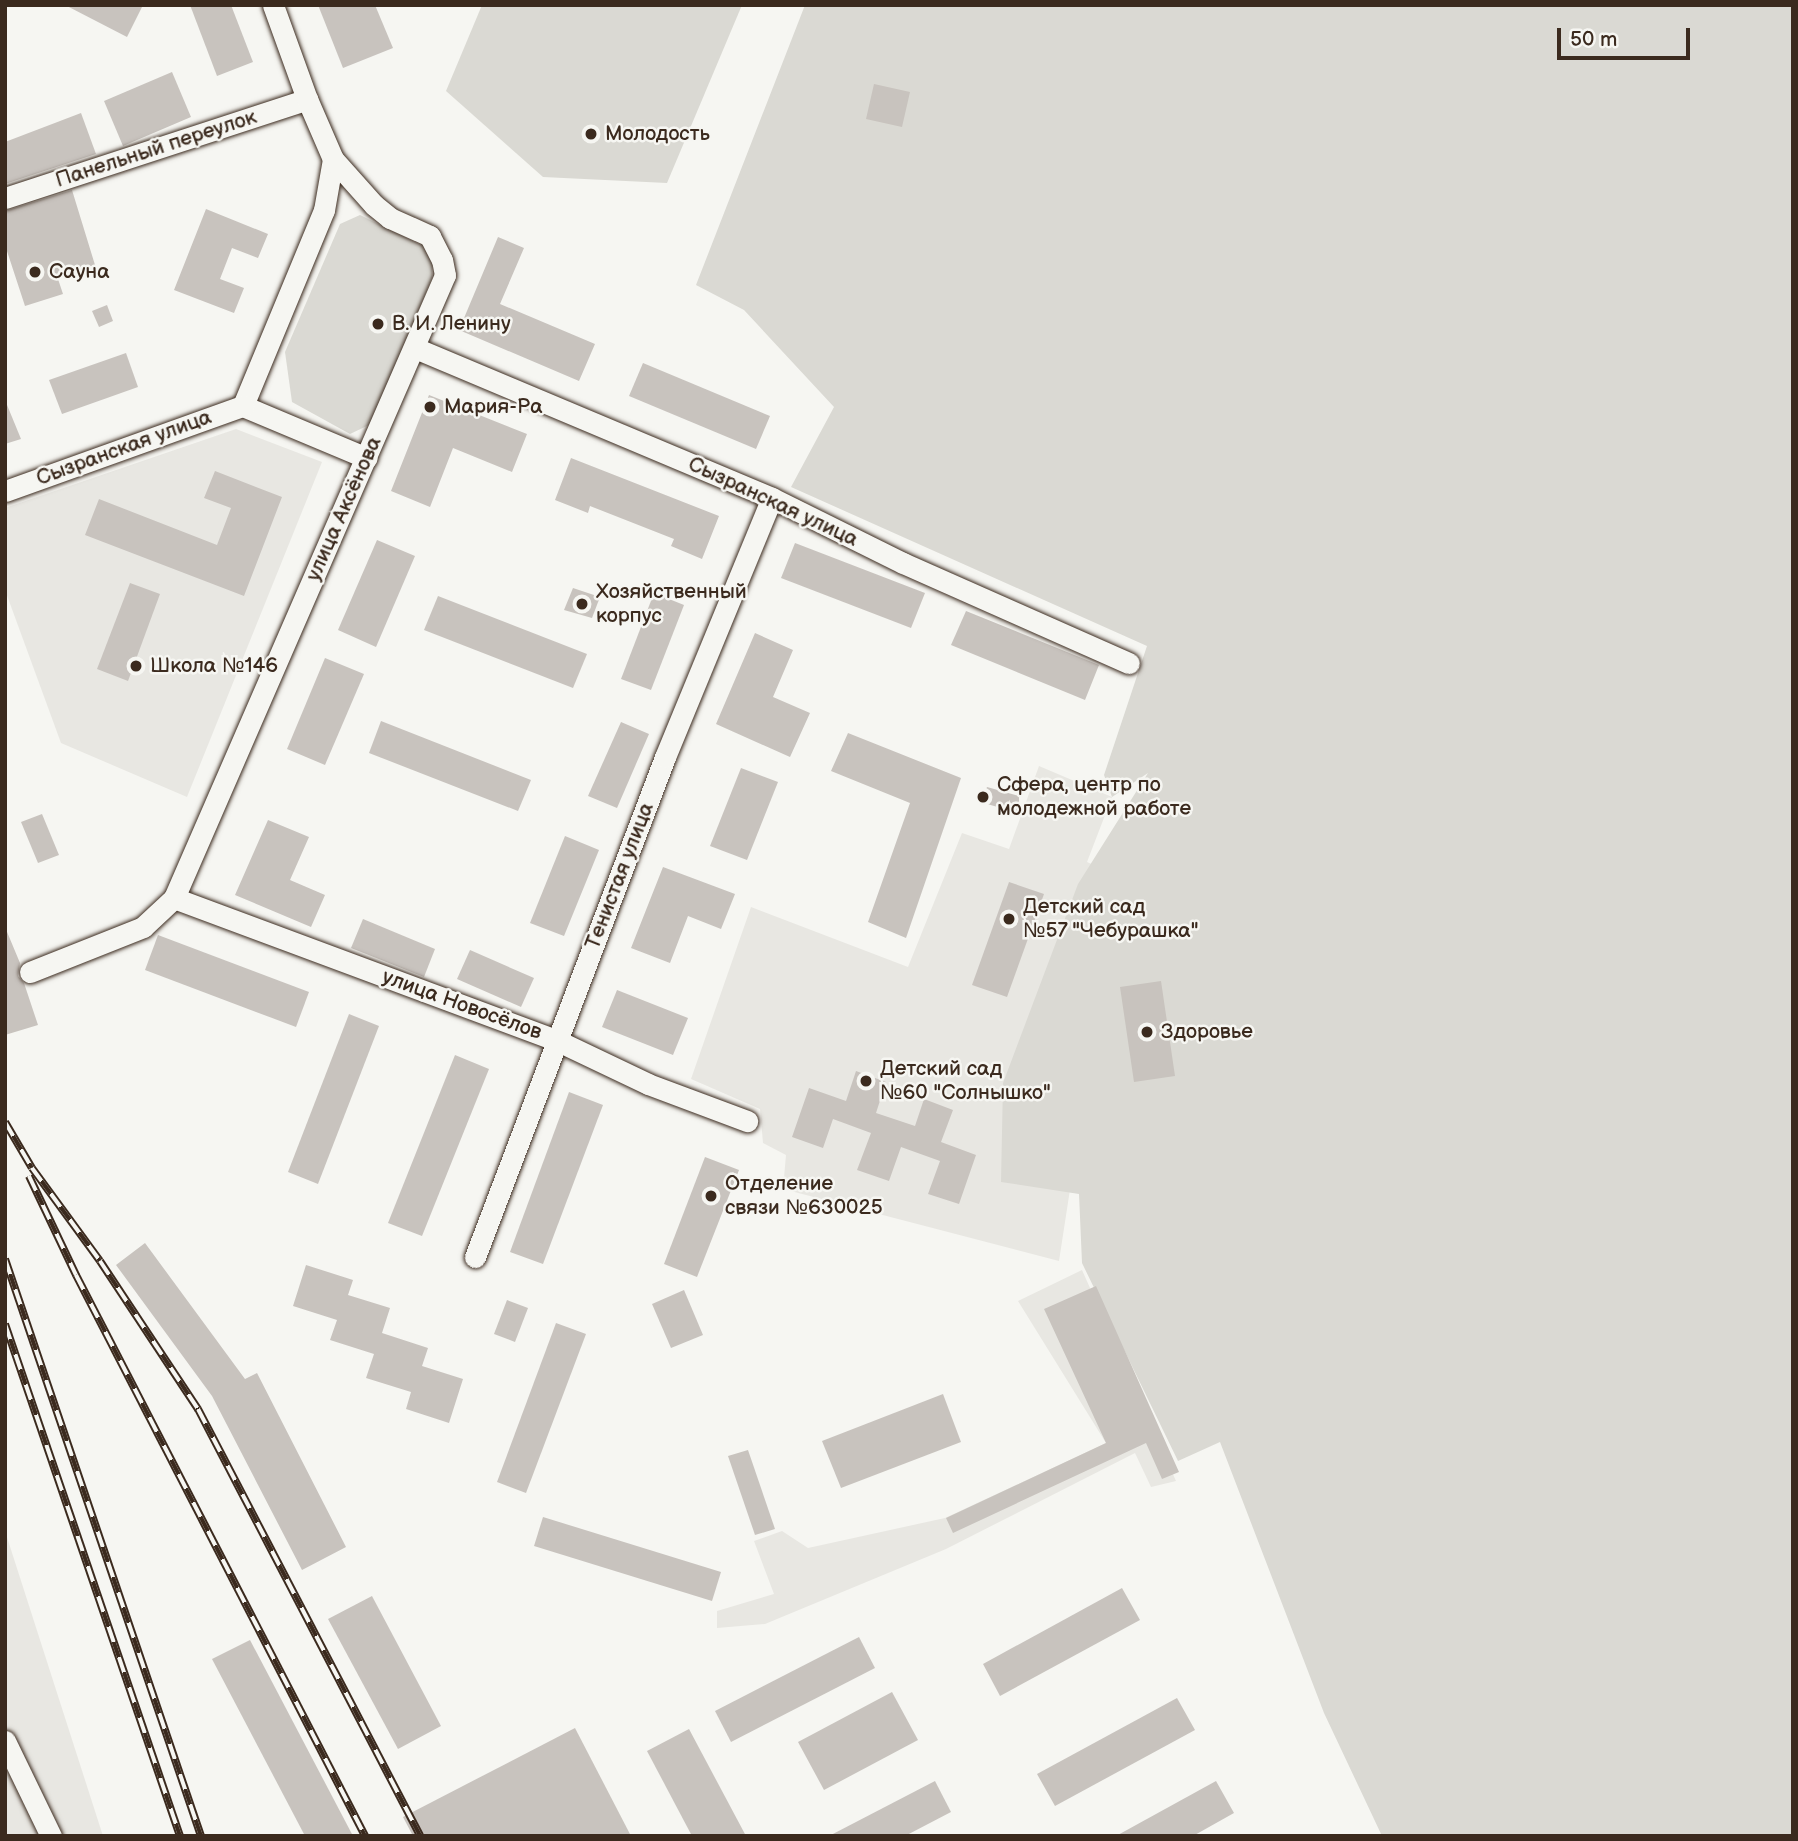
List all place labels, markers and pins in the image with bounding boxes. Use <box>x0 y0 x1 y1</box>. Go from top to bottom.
place label: Молодость <box>605 121 710 147</box>
marker: Молодость <box>583 126 599 142</box>
place label: Сауна <box>49 259 110 285</box>
marker: Сауна <box>27 264 43 280</box>
place label: В. И. Ленину <box>392 311 511 337</box>
marker: В. И. Ленину <box>370 316 386 332</box>
place label: Мария-Ра <box>444 394 543 420</box>
marker: Мария-Ра <box>422 399 438 415</box>
place label: Хозяйственный корпус <box>596 579 747 629</box>
marker: Хозяйственный корпус <box>574 596 590 612</box>
place label: Школа №146 <box>150 653 278 679</box>
marker: Школа №146 <box>128 658 144 674</box>
place label: Сфера, центр по молодежной работе <box>997 772 1191 822</box>
marker: Сфера, центр по молодежной работе <box>975 789 991 805</box>
place label: Детский сад №57 "Чебурашка" <box>1023 894 1200 944</box>
marker: Детский сад №57 "Чебурашка" <box>1001 911 1017 927</box>
place label: Здоровье <box>1161 1019 1253 1045</box>
marker: Здоровье <box>1139 1024 1155 1040</box>
place label: Детский сад №60 "Солнышко" <box>880 1056 1051 1106</box>
marker: Детский сад №60 "Солнышко" <box>858 1073 874 1089</box>
place label: Отделение связи №630025 <box>725 1171 883 1221</box>
marker: Отделение связи №630025 <box>703 1188 719 1204</box>

